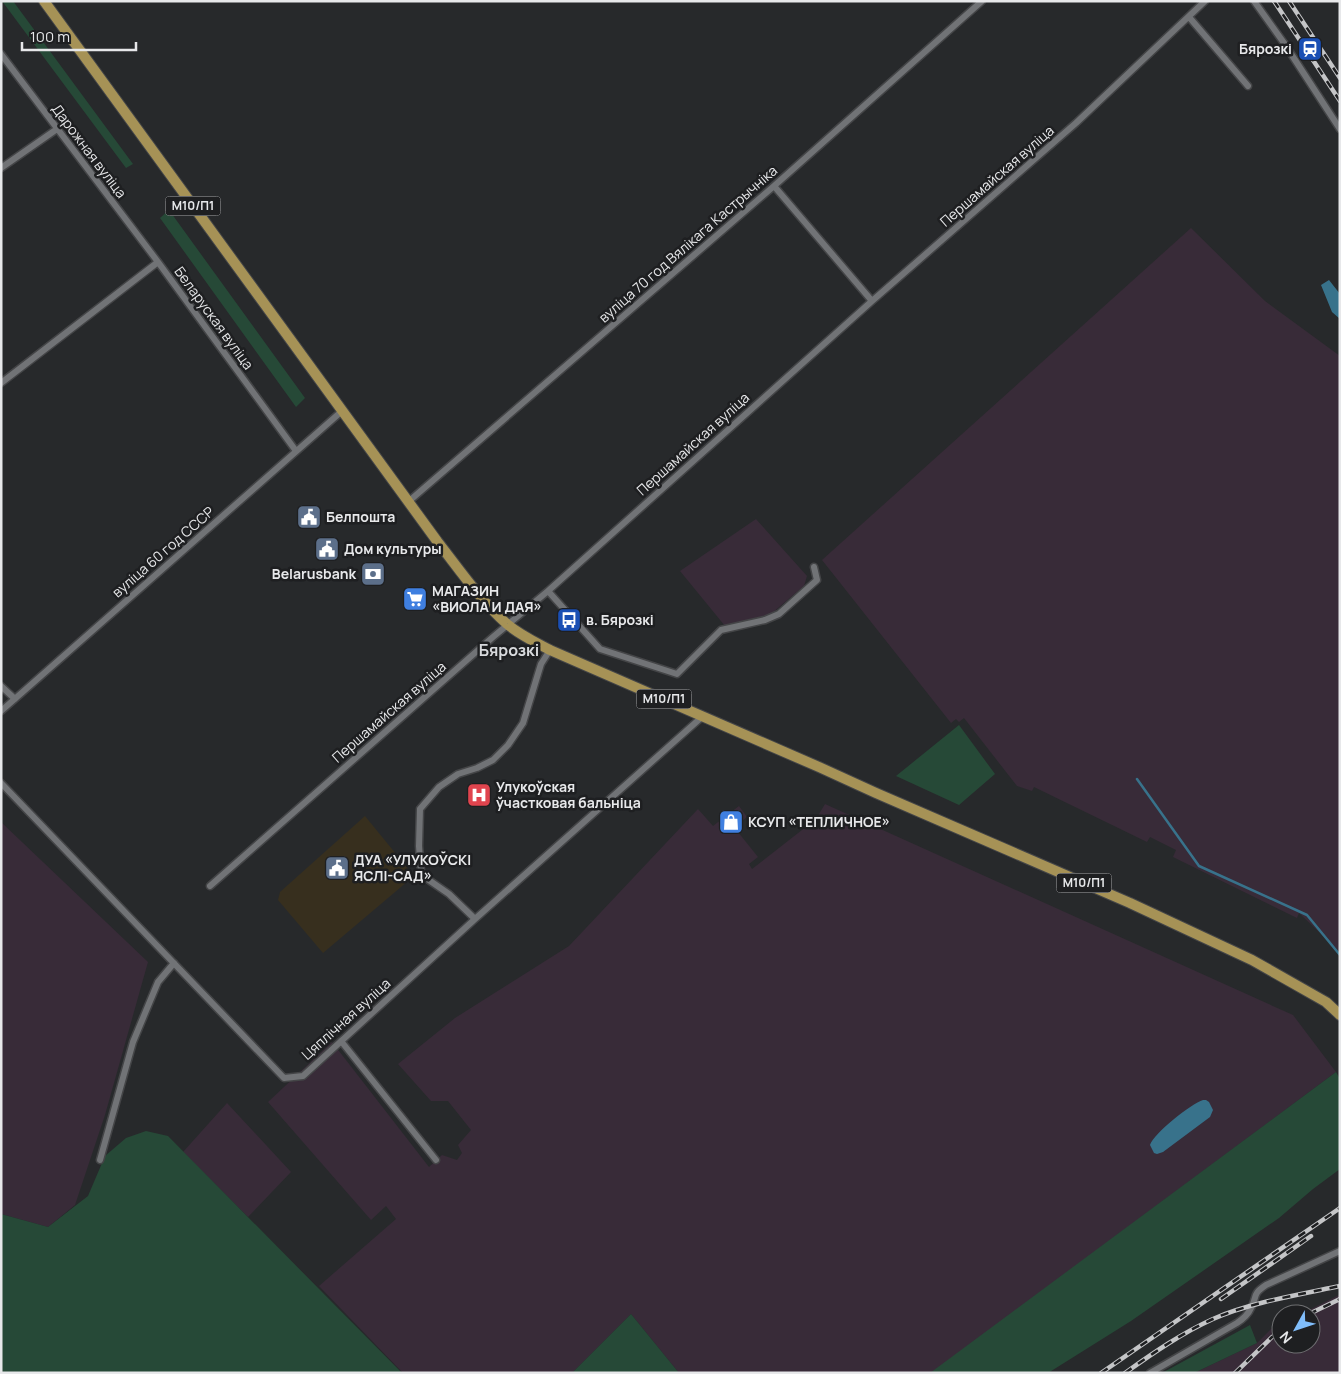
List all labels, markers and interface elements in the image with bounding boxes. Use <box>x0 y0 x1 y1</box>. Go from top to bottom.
scale bar <box>22 20 136 52</box>
text: 100 m <box>30 26 70 47</box>
station icon: Бярозкі <box>1297 36 1323 62</box>
place label: Бярозкі <box>1239 39 1292 58</box>
street label: Дарожная вуліца <box>48 100 131 202</box>
street label: Першамайская вуліца <box>936 121 1058 230</box>
street label: вуліца 70 год Вялікага Кастрычніка <box>594 161 781 327</box>
road number: М10/П1 <box>166 197 220 216</box>
street label: Беларуская вуліца <box>171 262 258 373</box>
street label: Першамайская вуліца <box>632 388 753 499</box>
street label: вуліца 60 год СССР <box>108 502 218 601</box>
public building icon: Белпошта <box>296 504 322 530</box>
place label: Белпошта <box>326 507 395 526</box>
public building icon: Дом культуры <box>314 536 340 562</box>
place label: Дом культуры <box>344 539 442 558</box>
bank icon: Belarusbank <box>360 561 386 587</box>
place label: Belarusbank <box>272 564 356 583</box>
place label: МАГАЗИН «ВИОЛА И ДАЯ» <box>432 581 542 616</box>
supermarket icon: МАГАЗИН «ВИОЛА И ДАЯ» <box>402 586 428 612</box>
bus stop icon: в. Бярозкі <box>556 607 582 633</box>
place label: в. Бярозкі <box>586 610 654 629</box>
district label: Бярозкі <box>479 639 539 661</box>
street label: Першамайская вуліца <box>328 657 450 766</box>
road number: М10/П1 <box>636 690 692 709</box>
place label: Улукоўская ўчастковая бальніца <box>496 777 641 812</box>
hospital icon: Улукоўская ўчастковая бальніца <box>466 782 492 808</box>
shop icon: КСУП «ТЕПЛИЧНОЕ» <box>718 809 744 835</box>
place label: КСУП «ТЕПЛИЧНОЕ» <box>748 812 890 831</box>
place label: ДУА «УЛУКОЎСКІ ЯСЛІ-САД» <box>354 850 471 885</box>
public building icon: ДУА «УЛУКОЎСКІ ЯСЛІ-САД» <box>324 855 350 881</box>
road number: М10/П1 <box>1056 874 1112 892</box>
street label: Цяплічная вуліца <box>297 974 394 1064</box>
north arrow <box>1271 1304 1321 1354</box>
text: N <box>1275 1328 1296 1348</box>

